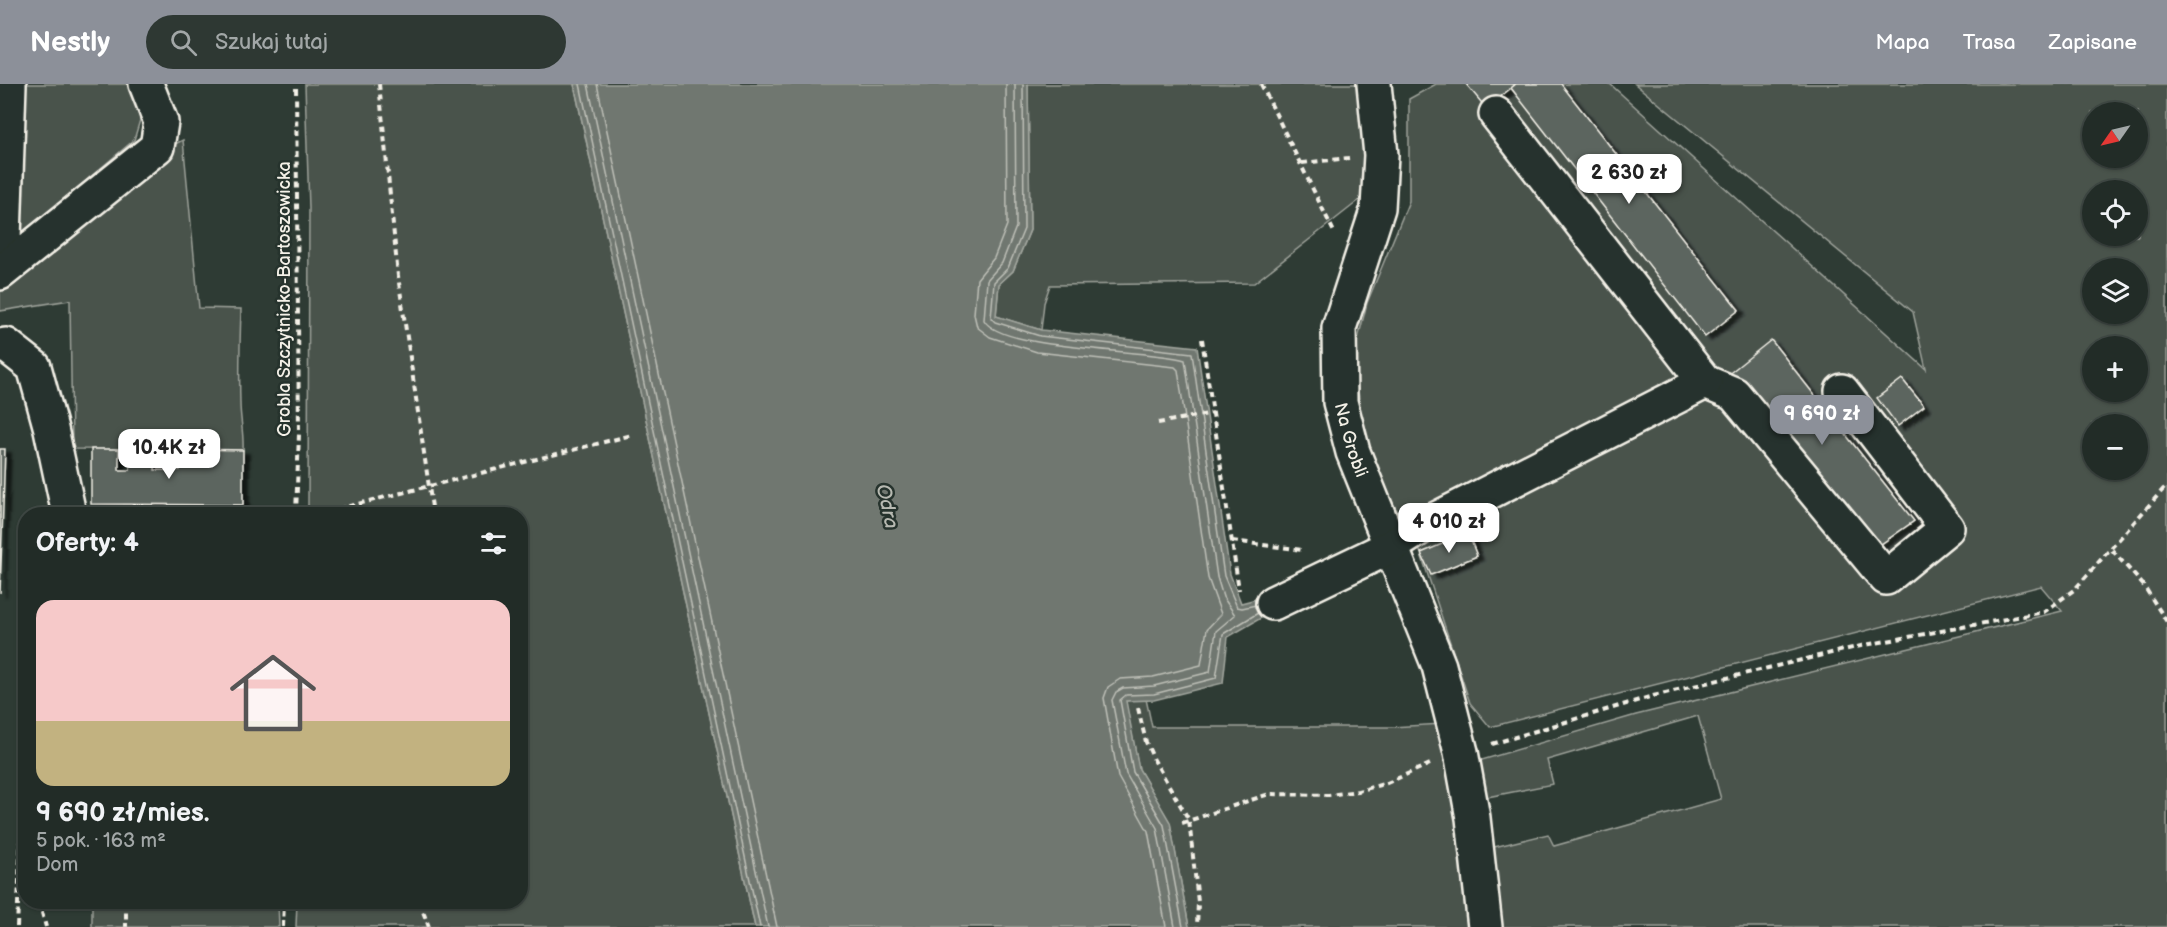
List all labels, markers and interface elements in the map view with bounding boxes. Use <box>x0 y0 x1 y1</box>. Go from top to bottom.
search box <box>146 15 566 69</box>
text: Nestly <box>30 26 110 59</box>
icon: search <box>167 26 200 59</box>
text: Szukaj tutaj <box>215 29 328 56</box>
text: Mapa <box>1876 30 1930 55</box>
text: Trasa <box>1963 30 2016 55</box>
text: Zapisane <box>2049 30 2137 55</box>
north arrow <box>2082 102 2148 168</box>
map controls <box>2082 102 2148 480</box>
pin: 2 630 zł <box>1567 154 1691 205</box>
street label: Grobla Szczytnicko-Bartoszowicka <box>274 161 295 437</box>
text: 2 630 zł <box>1591 161 1667 185</box>
button: locate <box>2082 180 2148 246</box>
button: layers <box>2082 258 2148 324</box>
button: + <box>2082 336 2148 402</box>
pin: 9 690 zł <box>1760 395 1884 446</box>
street label: Na Grobli <box>1330 400 1372 480</box>
text: 9 690 zł <box>1784 402 1860 426</box>
button: − <box>2082 414 2148 480</box>
pin: 10.4K zł <box>107 429 231 480</box>
text: 10.4K zł <box>132 436 206 460</box>
water label: Odra <box>871 482 903 531</box>
pin: 4 010 zł <box>1387 503 1511 554</box>
text: 4 010 zł <box>1412 510 1486 534</box>
icon: filters <box>477 527 510 560</box>
text: Oferty: 4 <box>36 528 139 559</box>
icon: home <box>219 639 327 747</box>
text: 9 690 zł/mies. <box>36 798 209 829</box>
text: 5 pok. · 163 m² <box>36 829 166 853</box>
text: Dom <box>36 853 78 877</box>

